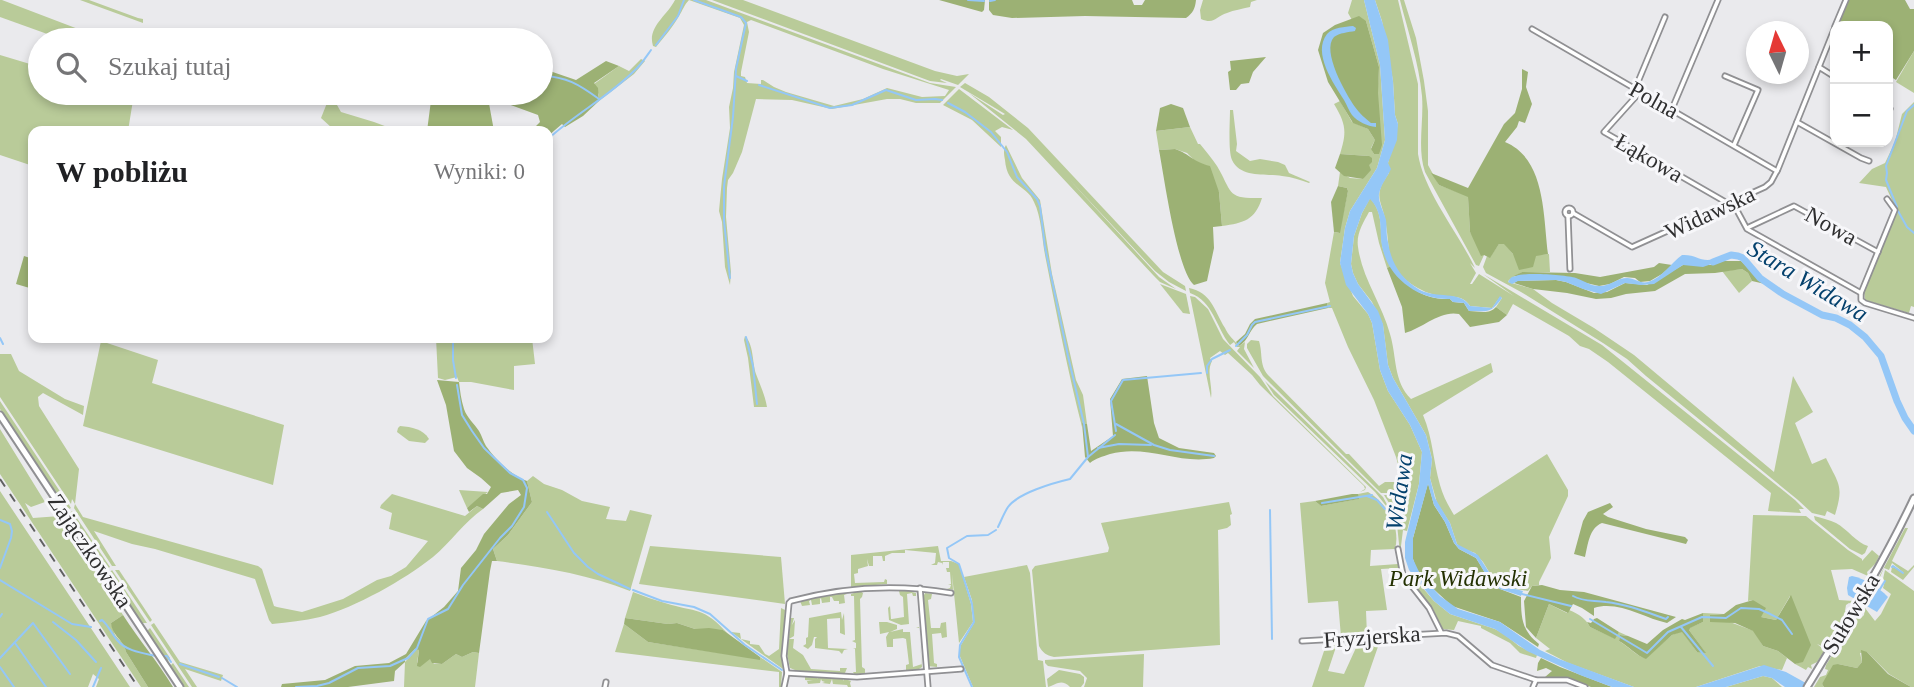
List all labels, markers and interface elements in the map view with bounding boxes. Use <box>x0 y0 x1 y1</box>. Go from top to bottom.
north arrow <box>1746 21 1809 84</box>
map controls <box>1830 21 1893 147</box>
button: + <box>1830 21 1893 84</box>
search box <box>28 28 553 105</box>
icon: search <box>52 48 90 86</box>
text: Szukaj tutaj <box>108 52 231 81</box>
street label: Polna <box>1625 76 1683 124</box>
button: − <box>1830 84 1893 147</box>
street label: Łąkowa <box>1611 129 1687 187</box>
text: W pobliżu <box>56 155 188 188</box>
text: Wyniki: 0 <box>434 159 525 184</box>
street label: Widawska <box>1661 181 1759 245</box>
street label: Nowa <box>1801 202 1861 250</box>
water label: Stara Widawa <box>1743 235 1873 327</box>
water label: Widawa <box>1381 452 1417 532</box>
street label: Zajączkowska <box>43 489 137 613</box>
park label: Park Widawski <box>1388 566 1527 591</box>
street label: Sułowska <box>1817 569 1885 659</box>
street label: Fryzjerska <box>1323 621 1421 653</box>

